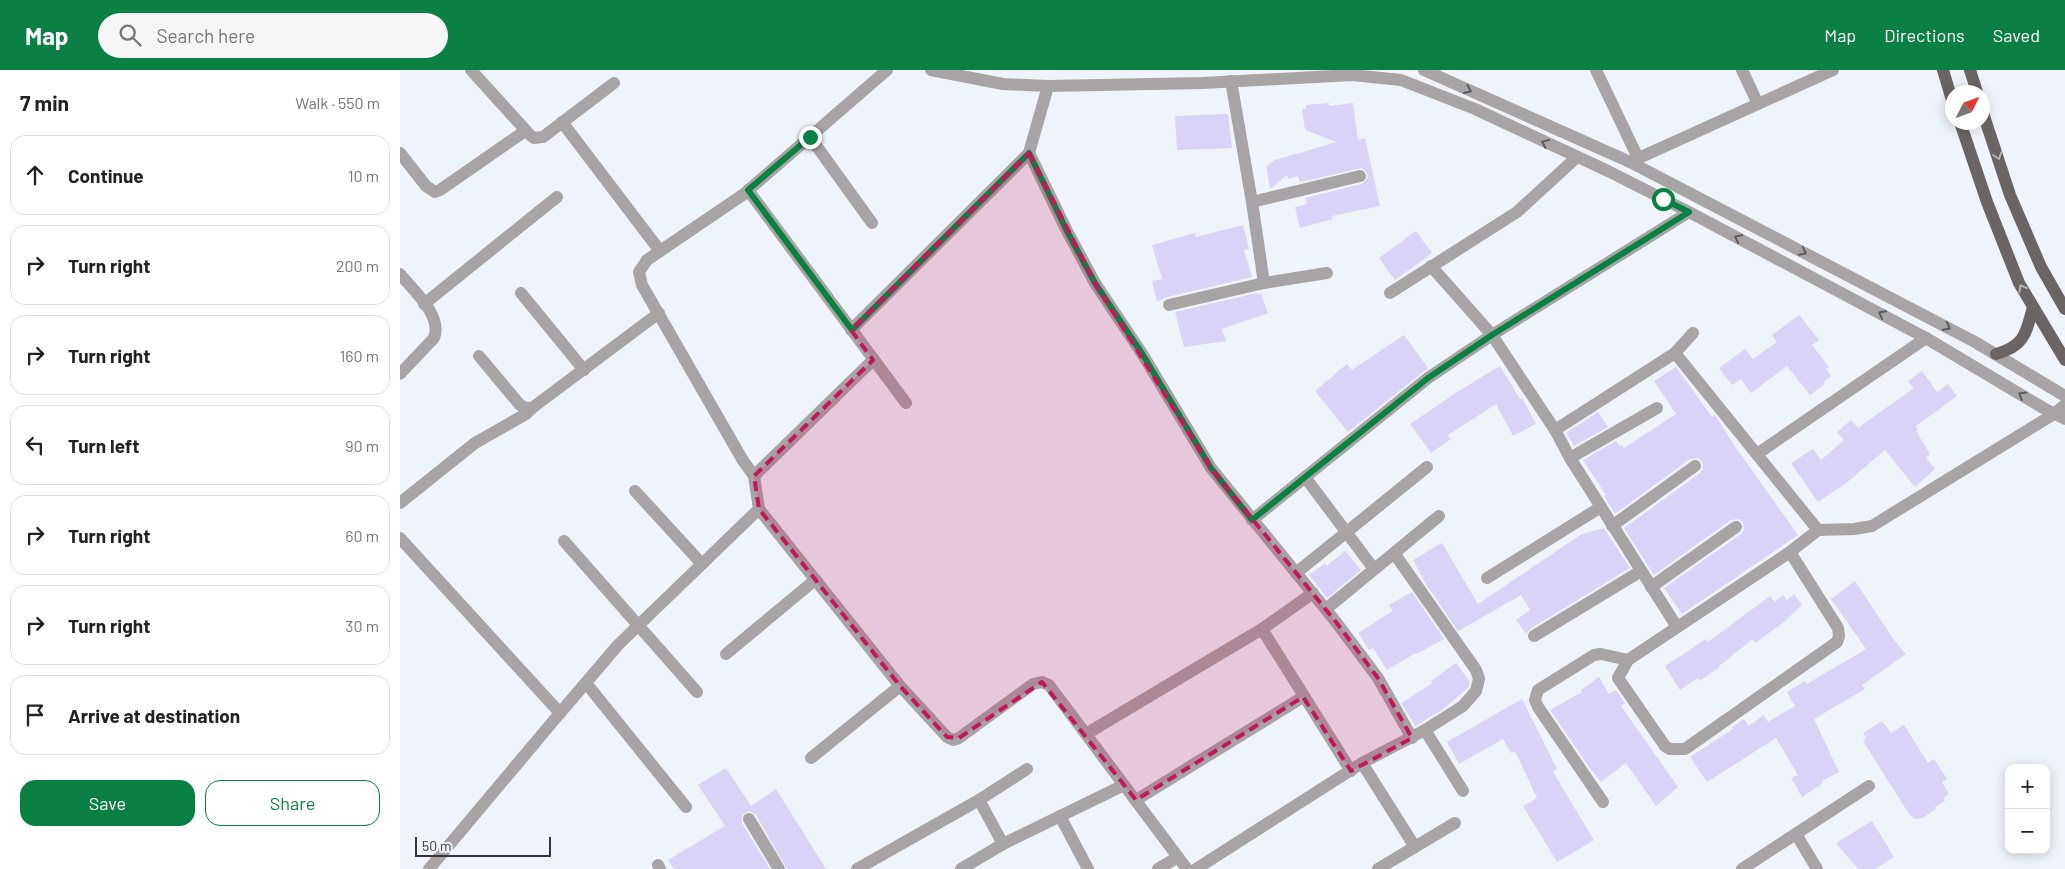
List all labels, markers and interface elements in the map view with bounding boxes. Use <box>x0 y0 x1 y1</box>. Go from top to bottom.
search box <box>98 13 448 58</box>
text: Map <box>25 21 68 50</box>
icon: search <box>116 21 144 49</box>
text: Search here <box>156 24 255 47</box>
text: Map <box>1824 24 1856 46</box>
text: Directions <box>1884 24 1965 46</box>
text: Saved <box>1993 24 2040 46</box>
one-way arrow <box>1463 83 1472 94</box>
north arrow <box>1945 85 1990 130</box>
text: 7 min <box>20 90 69 115</box>
text: Walk · 550 m <box>295 93 380 112</box>
route end <box>799 126 822 149</box>
one-way arrow <box>1541 139 1550 150</box>
one-way arrow <box>1992 152 2002 160</box>
icon: ahead <box>21 161 49 189</box>
text: Continue <box>68 164 144 187</box>
text: 10 m <box>348 166 379 185</box>
route start <box>1652 188 1675 211</box>
one-way arrow <box>1734 234 1743 244</box>
one-way arrow <box>1798 246 1807 256</box>
icon: right <box>21 251 49 279</box>
text: Turn right <box>68 254 150 277</box>
text: 200 m <box>336 256 379 275</box>
one-way arrow <box>2018 284 2028 293</box>
one-way arrow <box>1878 310 1887 320</box>
one-way arrow <box>1942 321 1951 331</box>
icon: right <box>21 341 49 369</box>
text: Turn right <box>68 344 150 367</box>
text: 160 m <box>340 346 379 365</box>
one-way arrow <box>2019 392 2028 402</box>
icon: left <box>21 431 49 459</box>
text: Turn left <box>68 434 139 457</box>
text: 90 m <box>345 436 379 455</box>
icon: right <box>21 521 49 549</box>
text: Turn right <box>68 524 150 547</box>
text: 60 m <box>345 526 379 545</box>
icon: right <box>21 611 49 639</box>
text: Turn right <box>68 614 150 637</box>
text: 30 m <box>345 616 379 635</box>
icon: arrive <box>21 701 49 729</box>
text: Arrive at destination <box>68 704 240 727</box>
map controls <box>2005 764 2050 854</box>
button: + <box>2005 764 2050 809</box>
button: Save <box>20 780 195 826</box>
button: Share <box>205 780 380 826</box>
button: − <box>2005 809 2050 854</box>
scale bar <box>415 834 551 857</box>
text: 50 m <box>422 837 451 854</box>

